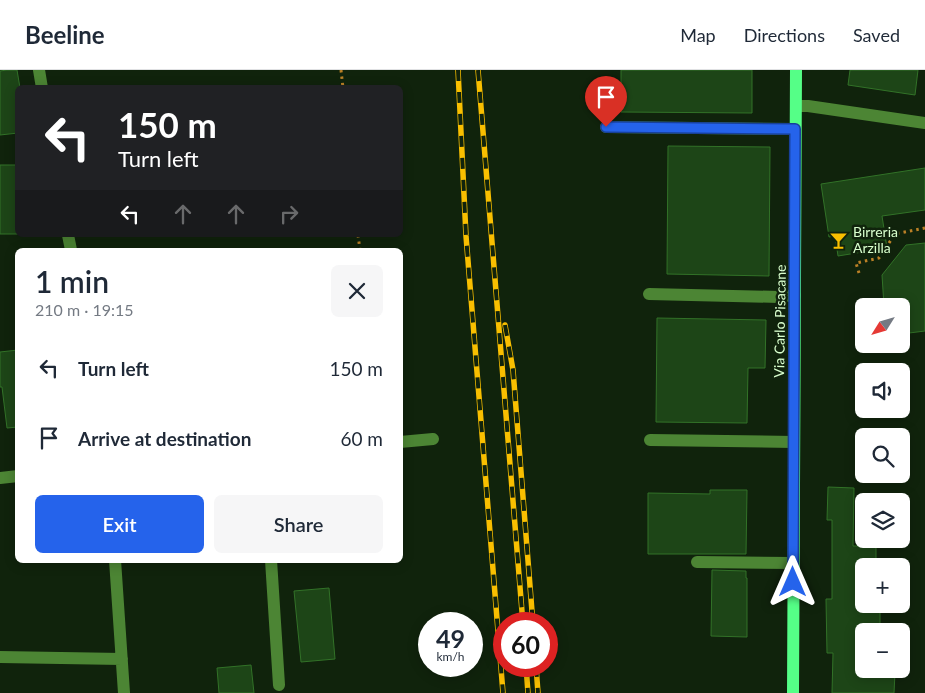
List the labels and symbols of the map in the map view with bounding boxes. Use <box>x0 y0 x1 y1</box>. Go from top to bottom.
pin <box>585 76 627 127</box>
place label: Birreria Arzilla <box>853 223 898 256</box>
bar icon: Birreria Arzilla <box>829 230 849 250</box>
street label: Via Carlo Pisacane <box>770 264 789 378</box>
north arrow <box>855 298 910 352</box>
position arrow <box>766 555 818 607</box>
speed limit sign: 60 <box>493 612 558 677</box>

